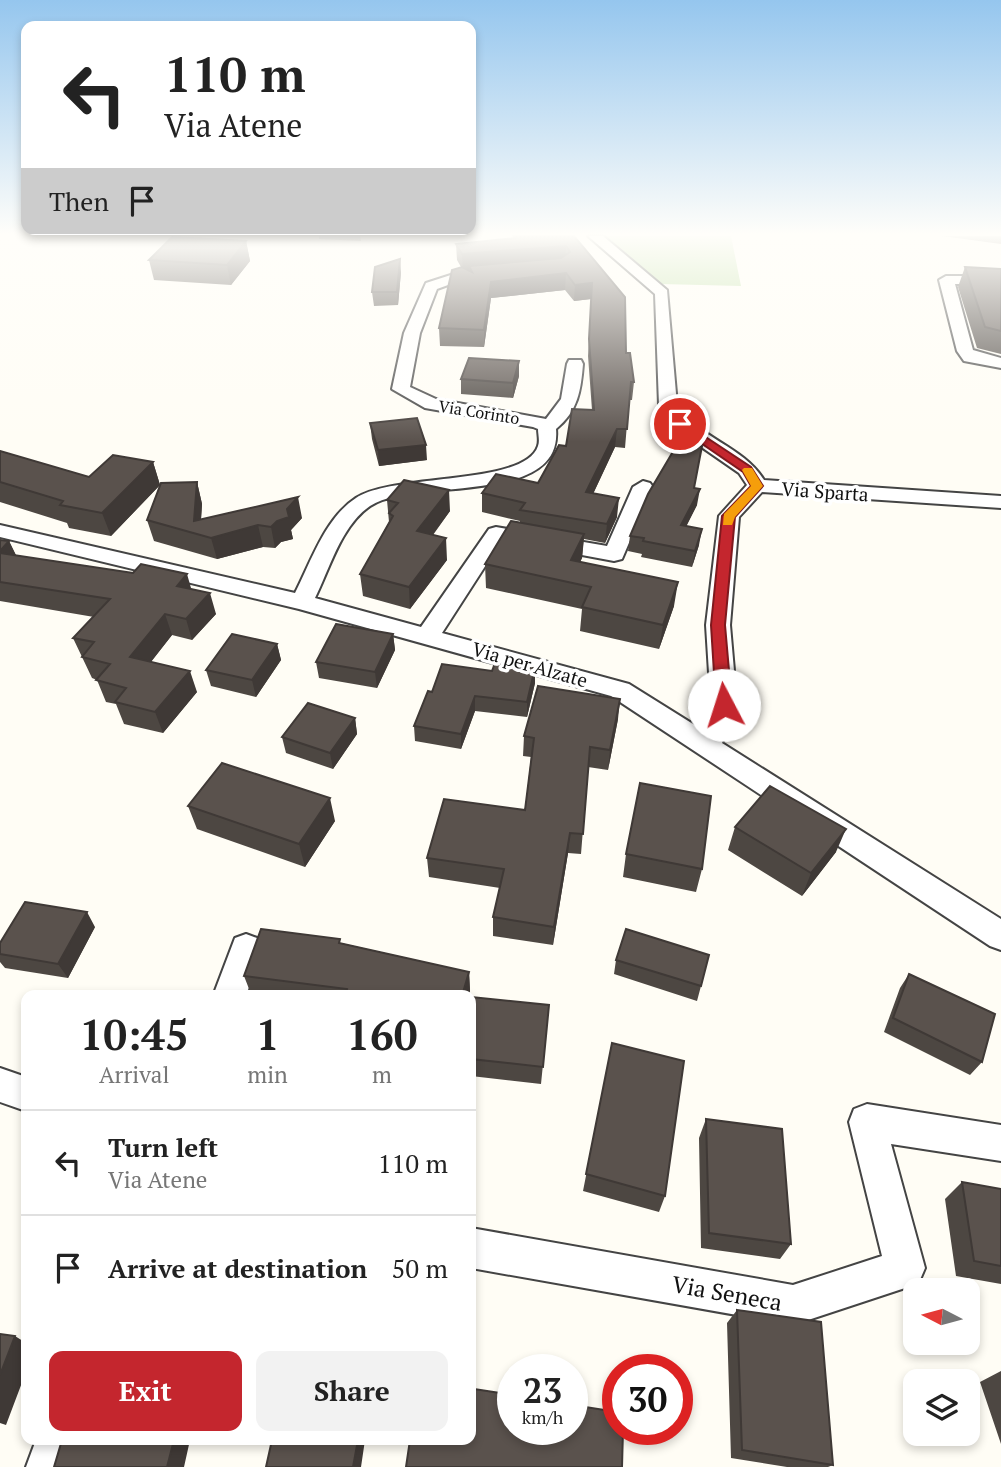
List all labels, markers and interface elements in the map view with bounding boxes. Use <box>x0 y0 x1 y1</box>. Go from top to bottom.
text: 110 m <box>164 41 306 106</box>
icon: left <box>49 49 140 140</box>
text: Via Atene <box>164 104 302 146</box>
icon: arrive <box>123 182 161 220</box>
text: Then <box>49 184 109 218</box>
pin <box>650 394 710 454</box>
street label: Via Corinto <box>437 395 521 429</box>
icon: arrive <box>661 405 699 443</box>
street label: Via Sparta <box>781 475 870 507</box>
street label: Via per Alzate <box>469 636 591 692</box>
position arrow <box>687 668 761 742</box>
text: 10:45 <box>80 1006 189 1062</box>
text: 1 <box>256 1006 279 1062</box>
text: 160 <box>346 1006 417 1062</box>
text: Arrival <box>99 1059 169 1090</box>
text: min <box>247 1059 288 1090</box>
text: m <box>372 1059 392 1090</box>
text: Turn left <box>108 1130 218 1164</box>
icon: left <box>49 1144 87 1182</box>
text: 110 m <box>378 1146 448 1180</box>
text: Via Atene <box>108 1164 207 1195</box>
icon: arrive <box>49 1249 87 1287</box>
text: Arrive at destination <box>108 1251 367 1285</box>
text: 50 m <box>392 1251 448 1285</box>
street label: Via Seneca <box>669 1268 785 1318</box>
north arrow <box>903 1278 980 1354</box>
map controls <box>903 1278 980 1446</box>
button: Exit <box>49 1351 242 1431</box>
button: Share <box>256 1351 448 1431</box>
speed limit sign: 30 <box>602 1354 693 1445</box>
text: 23 <box>523 1367 562 1413</box>
button: layers <box>903 1369 980 1446</box>
text: km/h <box>522 1405 563 1429</box>

